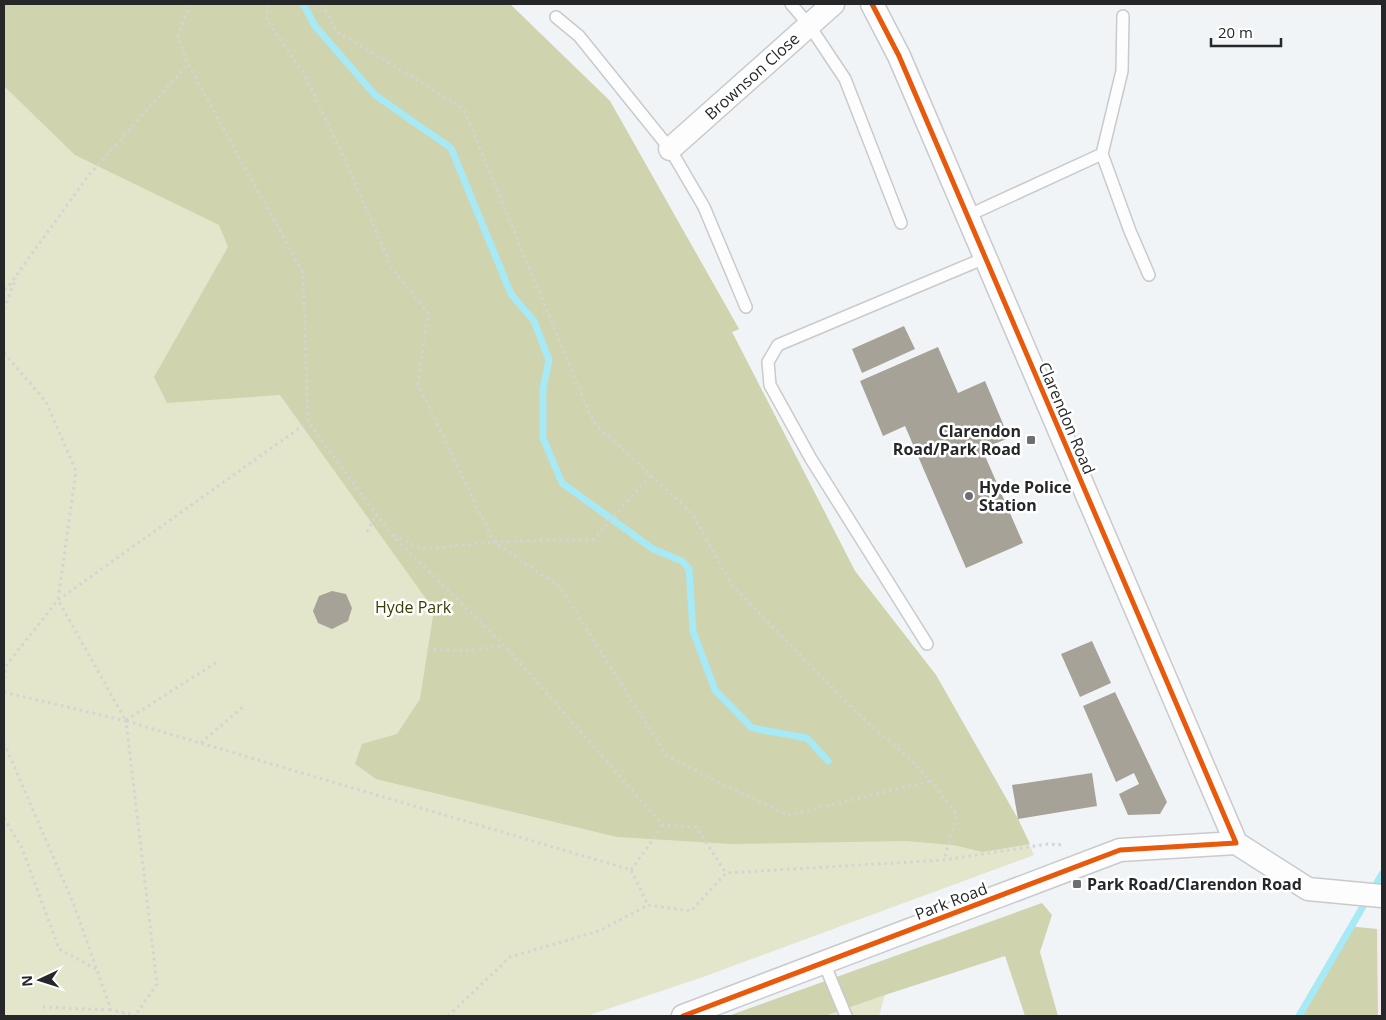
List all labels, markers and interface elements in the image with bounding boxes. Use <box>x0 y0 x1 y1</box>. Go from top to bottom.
scale bar <box>1211 15 1281 47</box>
text: 20 m <box>1218 22 1253 42</box>
street label: Brownson Close <box>700 28 804 124</box>
street label: Clarendon Road <box>1033 359 1101 477</box>
place label: Clarendon Road/Park Road <box>893 420 1021 460</box>
marker: Clarendon Road/Park Road <box>1025 434 1037 446</box>
place label: Hyde Police Station <box>979 476 1071 516</box>
marker: Hyde Police Station <box>963 490 975 502</box>
park label: Hyde Park <box>375 596 452 618</box>
place label: Park Road/Clarendon Road <box>1087 873 1302 895</box>
street label: Park Road <box>912 877 990 925</box>
marker: Park Road/Clarendon Road <box>1071 878 1083 890</box>
north arrow <box>15 955 65 1005</box>
text: N <box>17 975 36 987</box>

